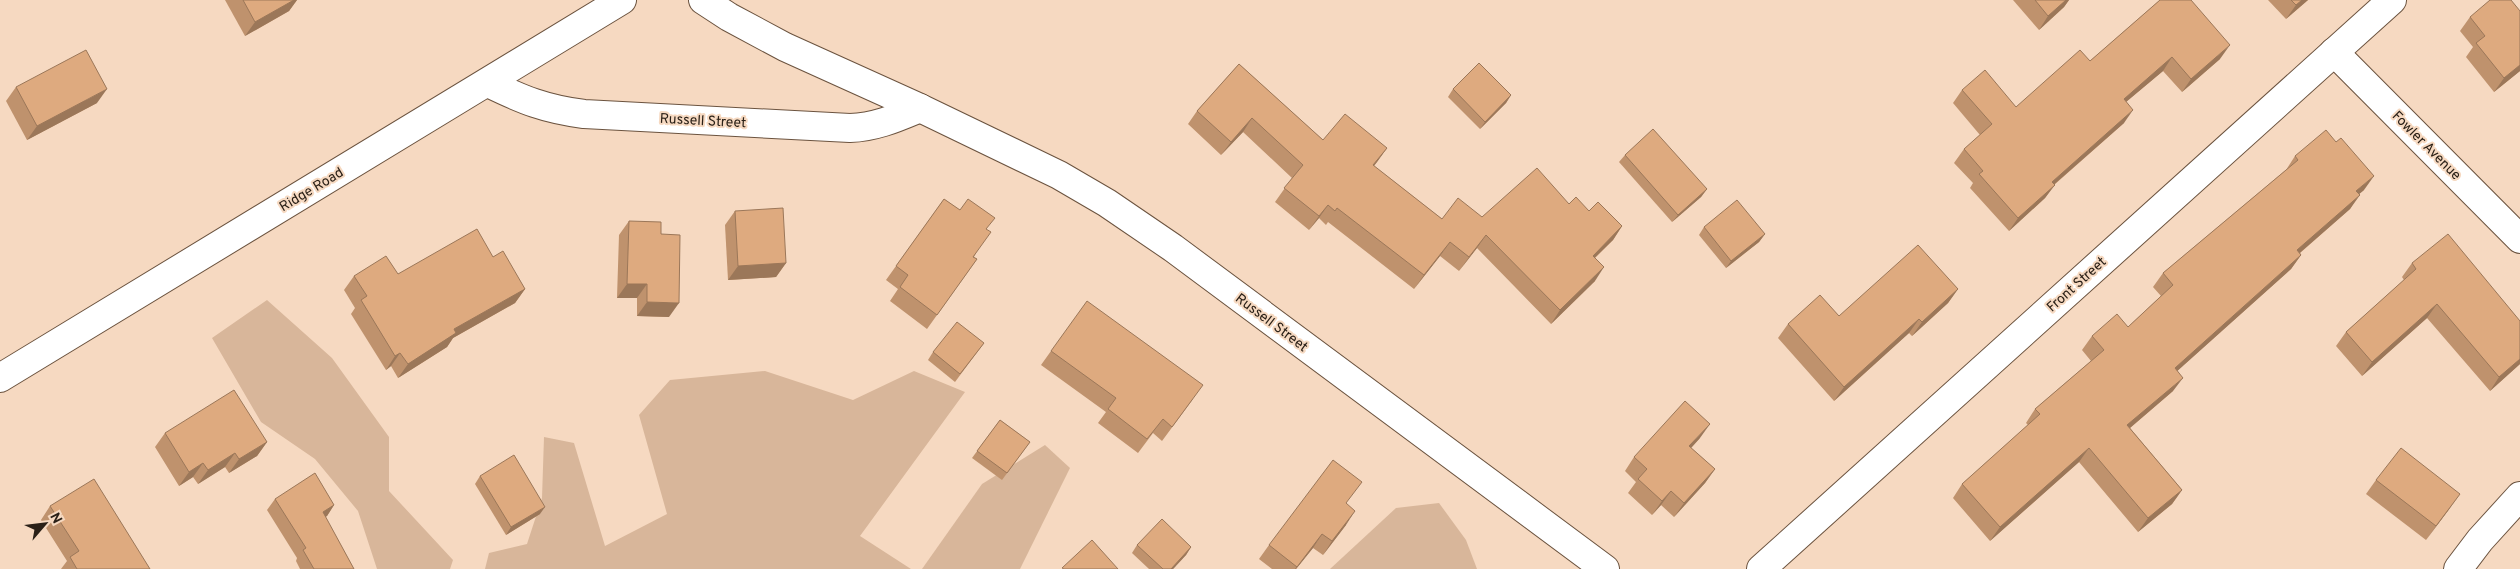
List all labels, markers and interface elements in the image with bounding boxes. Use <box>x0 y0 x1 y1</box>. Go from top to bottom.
street label: Fowler Avenue <box>2388 108 2464 184</box>
street label: Russell Street <box>659 111 747 132</box>
street label: Ridge Road <box>277 165 347 216</box>
street label: Front Street <box>2044 254 2110 316</box>
street label: Russell Street <box>1231 290 1311 356</box>
north arrow <box>20 499 70 549</box>
text: N <box>45 510 65 527</box>

